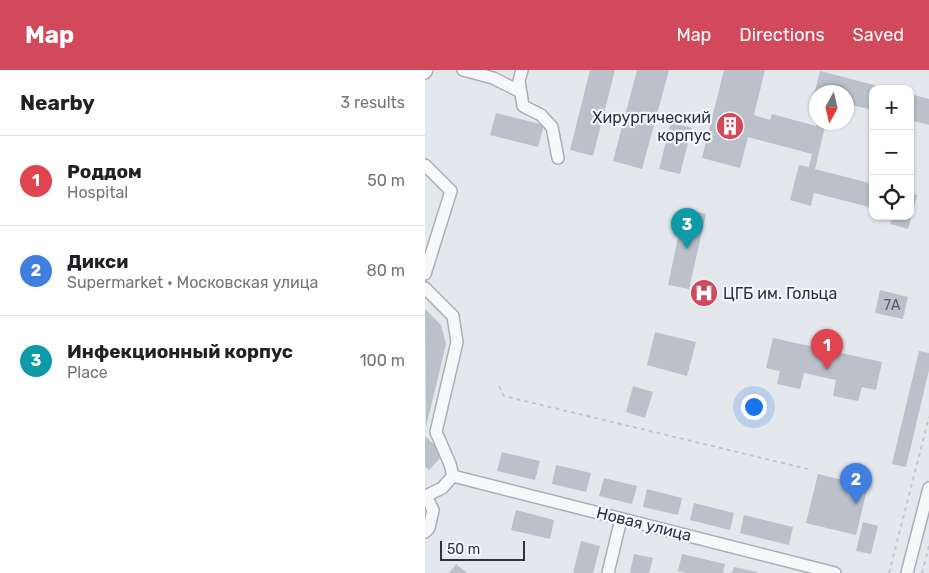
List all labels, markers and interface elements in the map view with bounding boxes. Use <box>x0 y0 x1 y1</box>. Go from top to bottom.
text: Map <box>25 21 74 49</box>
text: Map <box>676 24 711 46</box>
text: Directions <box>739 24 825 46</box>
text: Saved <box>853 24 904 46</box>
north arrow <box>809 85 854 130</box>
map controls <box>869 85 914 220</box>
button: + <box>869 85 914 130</box>
text: Nearby <box>20 90 95 115</box>
text: 3 results <box>340 93 405 112</box>
place label: Хирургический корпус <box>592 108 711 145</box>
building icon: Хирургический корпус <box>715 111 745 141</box>
button: − <box>869 130 914 175</box>
text: Роддом <box>67 160 142 183</box>
text: 1 <box>32 171 40 190</box>
text: 50 m <box>367 171 405 190</box>
button: locate <box>869 175 914 220</box>
text: Hospital <box>67 183 128 202</box>
pin: 3 <box>671 208 703 249</box>
text: Дикси <box>67 250 128 273</box>
text: 2 <box>31 261 41 280</box>
text: 80 m <box>367 261 405 280</box>
text: Supermarket · Московская улица <box>67 273 318 292</box>
hospital icon: ЦГБ им. Гольца <box>689 278 719 308</box>
place label: ЦГБ им. Гольца <box>723 284 837 303</box>
house number: 7А <box>884 297 901 314</box>
pin: 1 <box>811 329 843 370</box>
text: Инфекционный корпус <box>67 340 293 363</box>
text: 3 <box>31 351 41 370</box>
text: 100 m <box>360 351 405 370</box>
text: Place <box>67 363 108 382</box>
your location <box>741 394 767 420</box>
pin: 2 <box>840 463 872 504</box>
street label: Новая улица <box>595 503 693 545</box>
scale bar <box>440 538 525 561</box>
text: 50 m <box>447 541 480 558</box>

